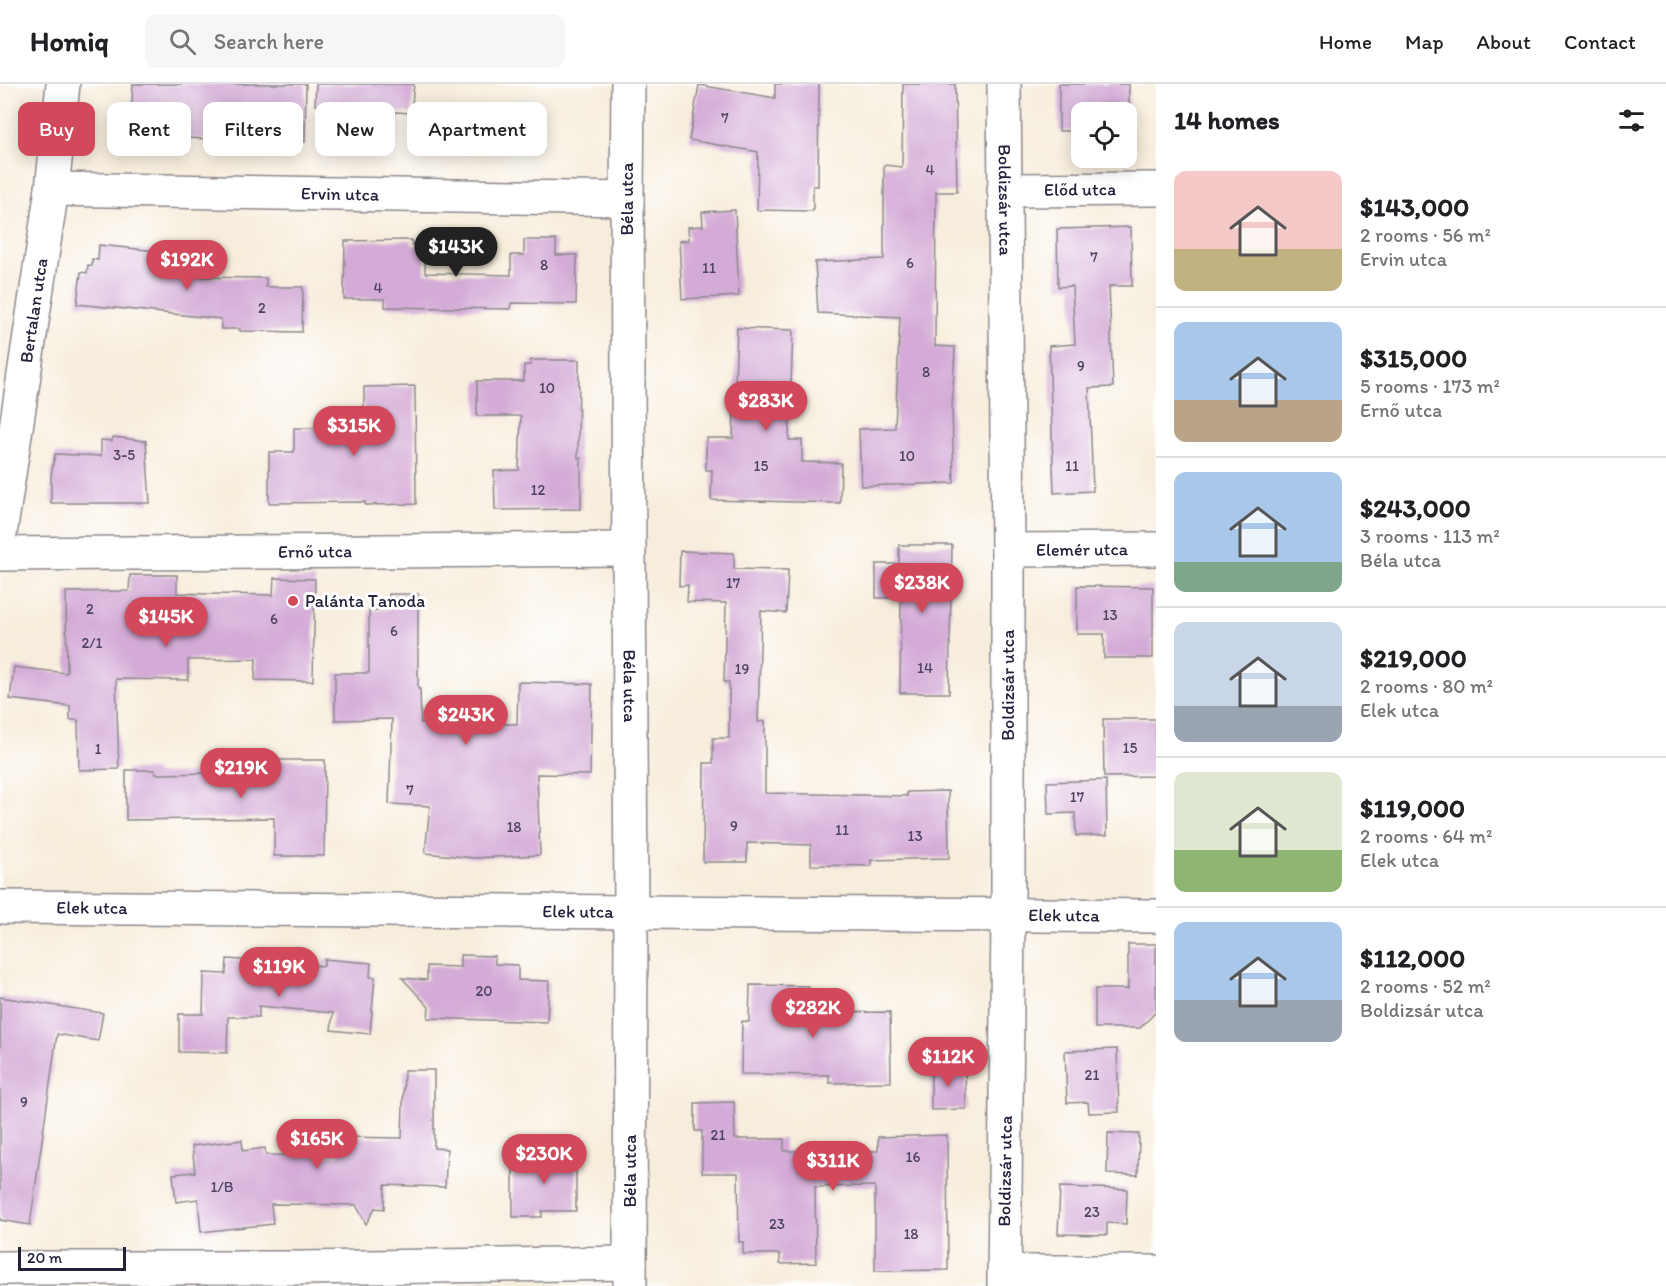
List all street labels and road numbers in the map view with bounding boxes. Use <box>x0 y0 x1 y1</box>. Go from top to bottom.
street label: Boldizsár utca <box>994 144 1016 256</box>
street label: Béla utca <box>616 162 638 236</box>
street label: Előd utca <box>1044 178 1116 201</box>
street label: Ervin utca <box>301 182 380 206</box>
street label: Bertalan utca <box>15 256 52 364</box>
street label: Elemér utca <box>1036 538 1129 561</box>
street label: Ernő utca <box>278 540 352 563</box>
street label: Boldizsár utca <box>997 629 1019 741</box>
street label: Béla utca <box>619 649 641 723</box>
street label: Elek utca <box>56 896 128 919</box>
street label: Elek utca <box>542 900 614 923</box>
street label: Elek utca <box>1028 904 1100 927</box>
street label: Boldizsár utca <box>993 1115 1017 1227</box>
street label: Béla utca <box>619 1134 641 1208</box>

